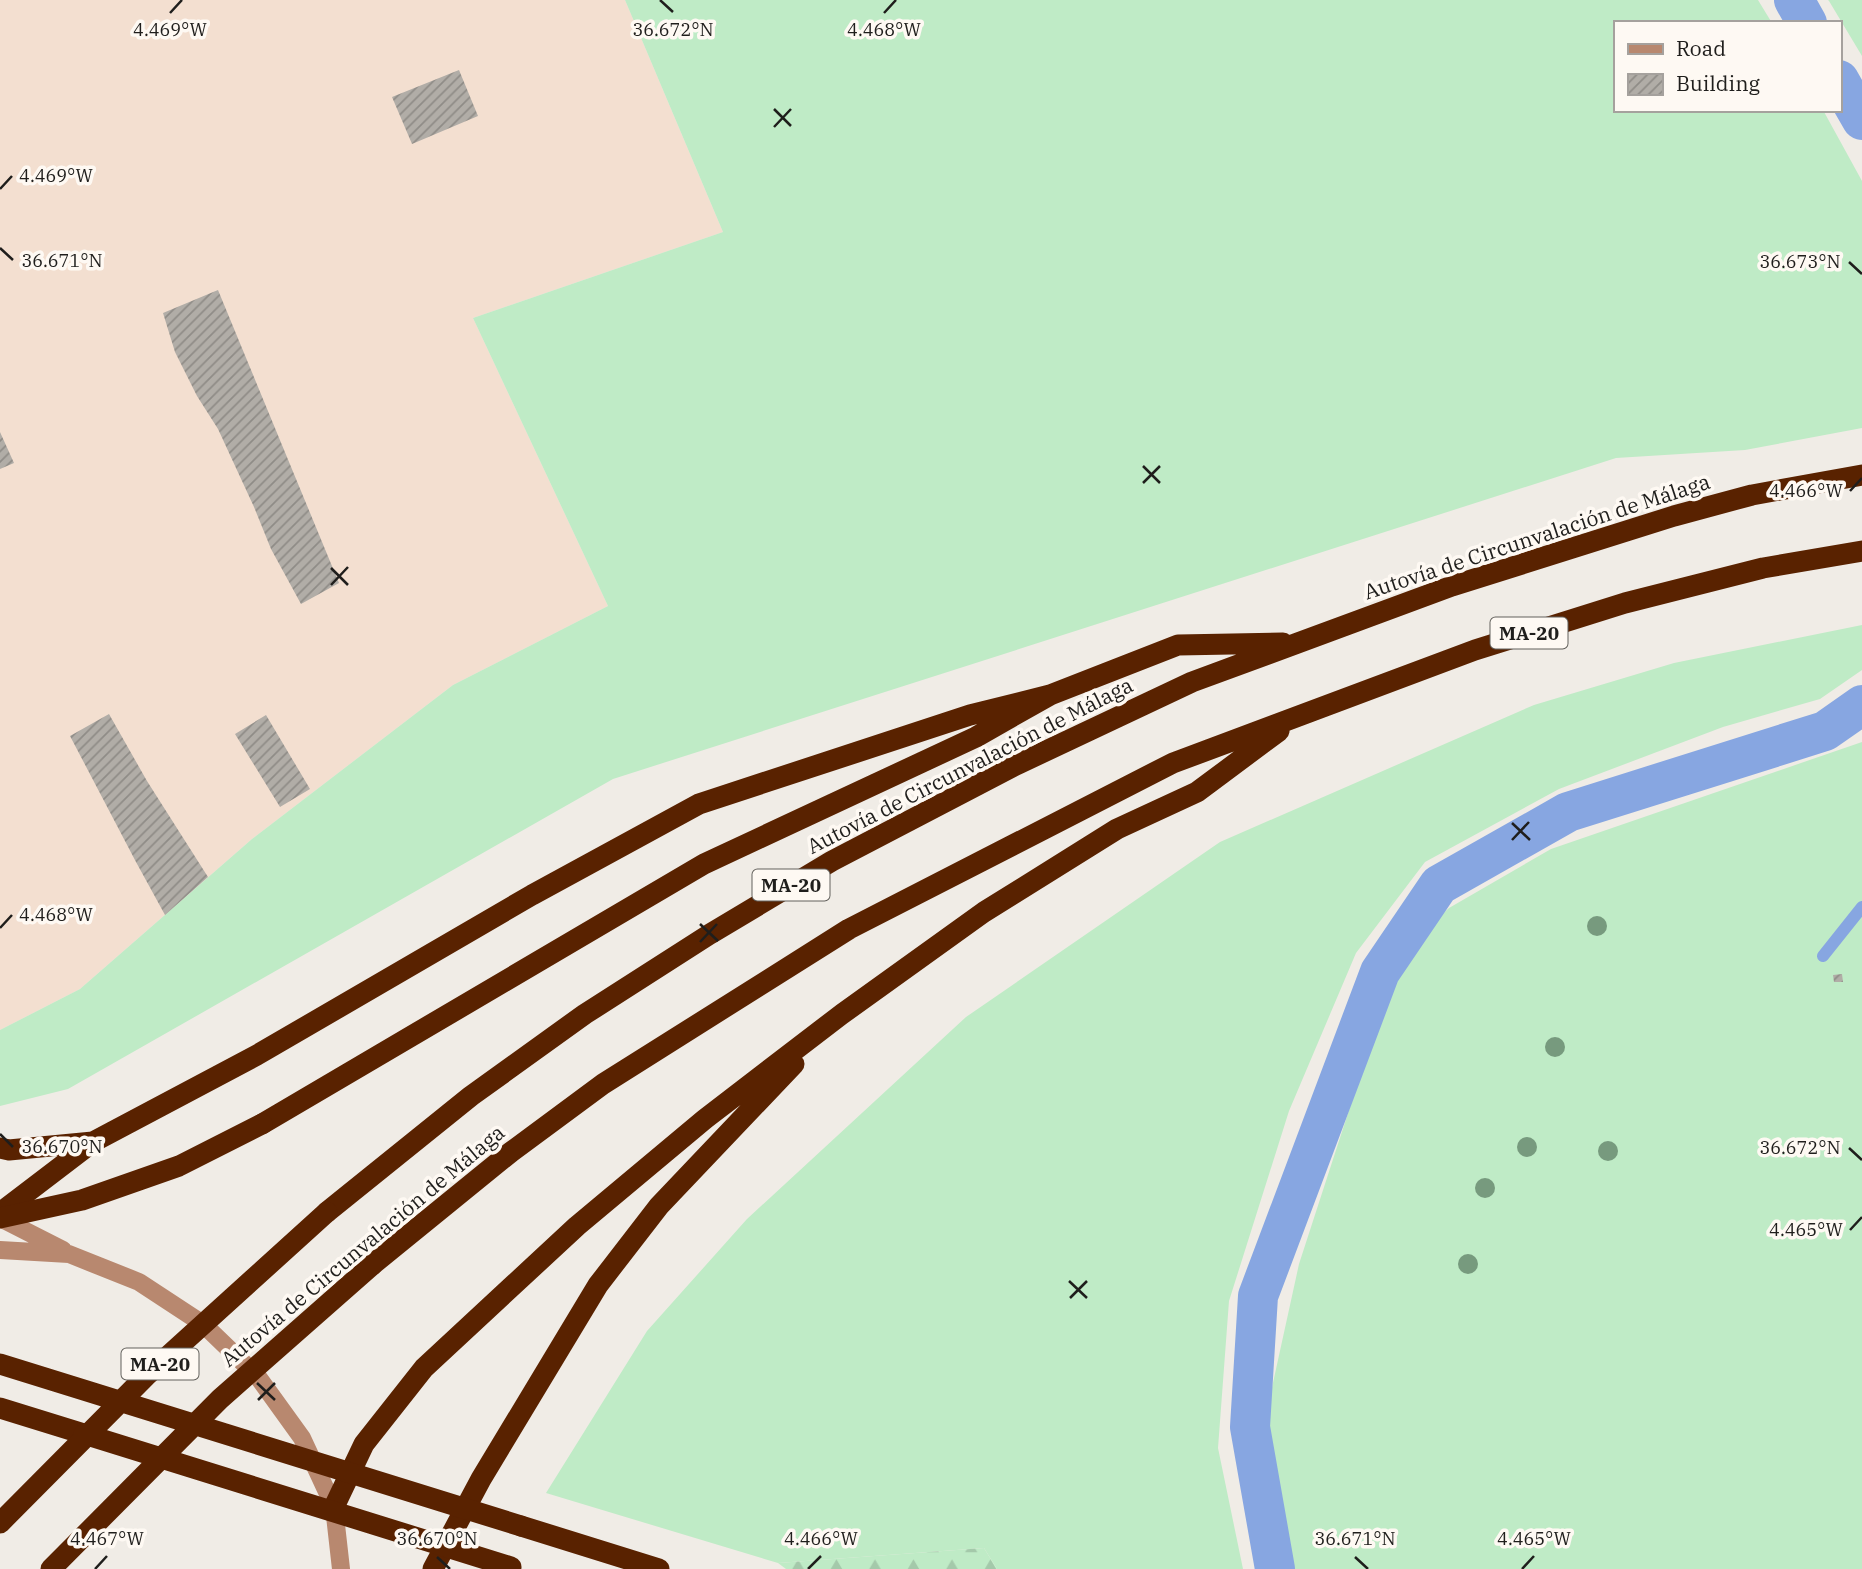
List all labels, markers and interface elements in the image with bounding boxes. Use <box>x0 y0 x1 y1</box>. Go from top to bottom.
text: 4.469°W <box>133 18 207 41</box>
text: 36.672°N <box>632 18 714 41</box>
text: 4.468°W <box>847 18 921 41</box>
legend <box>1614 21 1841 112</box>
text: Road <box>1676 34 1726 62</box>
text: Building <box>1676 69 1761 97</box>
text: 4.469°W <box>19 164 93 187</box>
text: 36.671°N <box>21 249 103 272</box>
text: 36.673°N <box>1759 250 1841 273</box>
street label: Autovía de Circunvalación de Málaga <box>1360 467 1713 605</box>
text: 4.466°W <box>1769 479 1843 502</box>
road number: MA-20 <box>1490 618 1568 648</box>
street label: Autovía de Circunvalación de Málaga <box>802 670 1137 860</box>
road number: MA-20 <box>752 870 830 900</box>
text: 4.468°W <box>19 903 93 926</box>
street label: Autovía de Circunvalación de Málaga <box>214 1118 510 1372</box>
text: 36.670°N <box>21 1135 103 1158</box>
text: 36.672°N <box>1759 1136 1841 1159</box>
text: 4.465°W <box>1769 1218 1843 1241</box>
road number: MA-20 <box>122 1348 198 1380</box>
text: 4.467°W <box>70 1527 144 1550</box>
text: 36.670°N <box>396 1527 478 1550</box>
text: 4.466°W <box>784 1527 858 1550</box>
text: 36.671°N <box>1314 1527 1396 1550</box>
text: 4.465°W <box>1497 1527 1571 1550</box>

